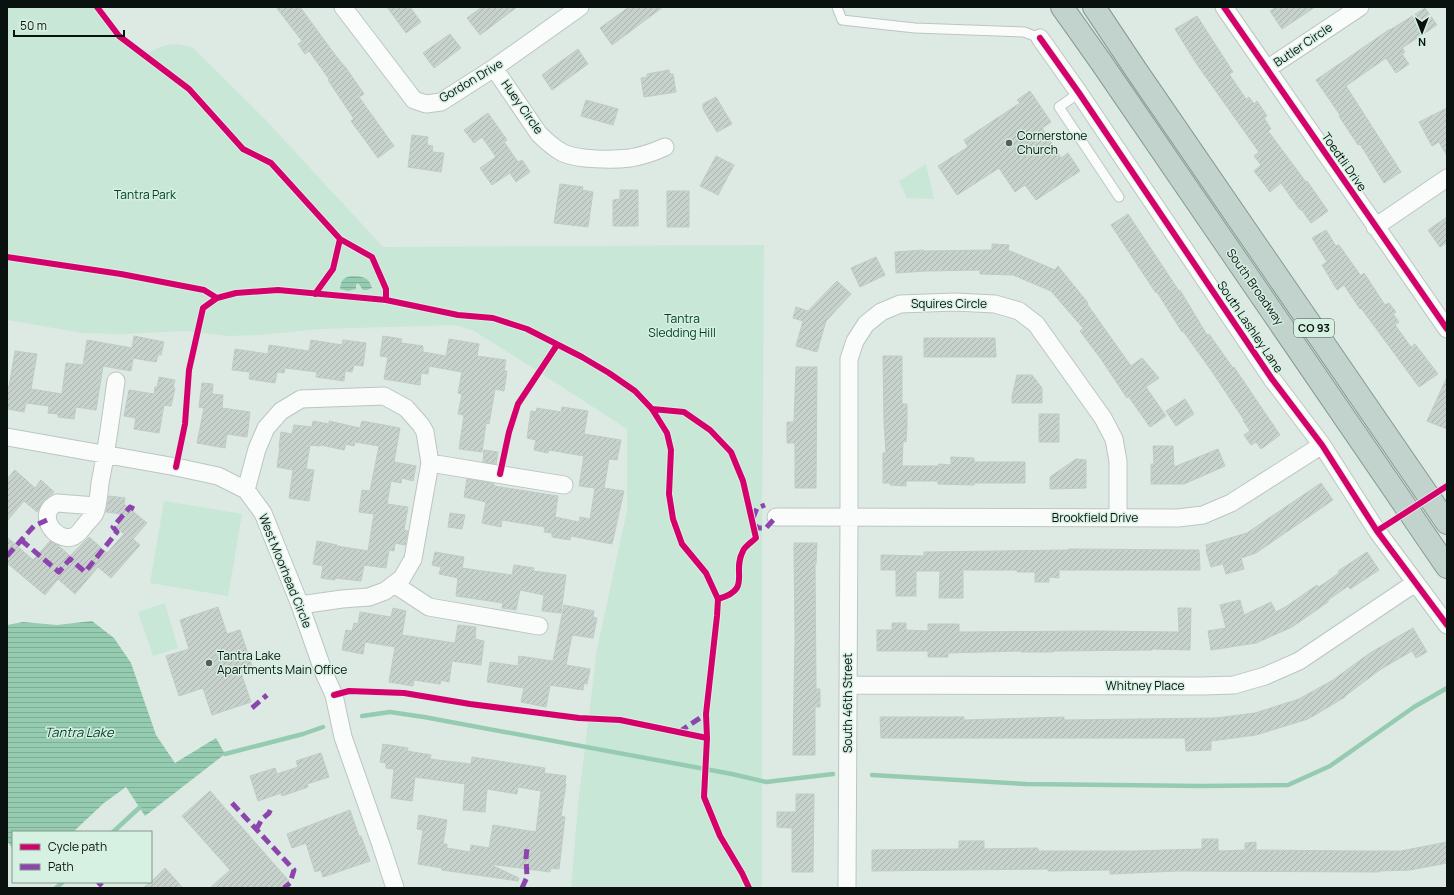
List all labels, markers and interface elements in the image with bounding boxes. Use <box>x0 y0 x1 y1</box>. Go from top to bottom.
scale bar <box>14 12 124 38</box>
north arrow <box>1402 12 1442 52</box>
text: 50 m <box>20 17 47 34</box>
street label: Butler Circle <box>1270 19 1336 71</box>
text: N <box>1418 35 1426 50</box>
street label: Gordon Drive <box>436 55 506 106</box>
street label: Huey Circle <box>497 76 547 137</box>
place label: Cornerstone Church <box>1017 127 1087 158</box>
street label: Toedtli Drive <box>1318 129 1371 195</box>
marker: Cornerstone Church <box>1004 138 1014 148</box>
park label: Tantra Park <box>114 186 177 203</box>
street label: South Broadway <box>1223 245 1289 329</box>
street label: South Lashley Lane <box>1213 277 1288 376</box>
street label: Squires Circle <box>911 295 987 312</box>
park label: Tantra Sledding Hill <box>648 310 716 341</box>
road number: CO 93 <box>1294 319 1334 337</box>
street label: Brookfield Drive <box>1052 509 1138 526</box>
street label: West Moorhead Circle <box>255 511 316 630</box>
place label: Tantra Lake Apartments Main Office <box>217 647 347 678</box>
street label: South 46th Street <box>839 653 856 753</box>
marker: Tantra Lake Apartments Main Office <box>204 658 214 668</box>
street label: Whitney Place <box>1106 677 1184 694</box>
water label: Tantra Lake <box>44 723 115 741</box>
legend <box>12 831 152 883</box>
text: Cycle path <box>48 838 107 855</box>
text: Path <box>48 858 74 875</box>

